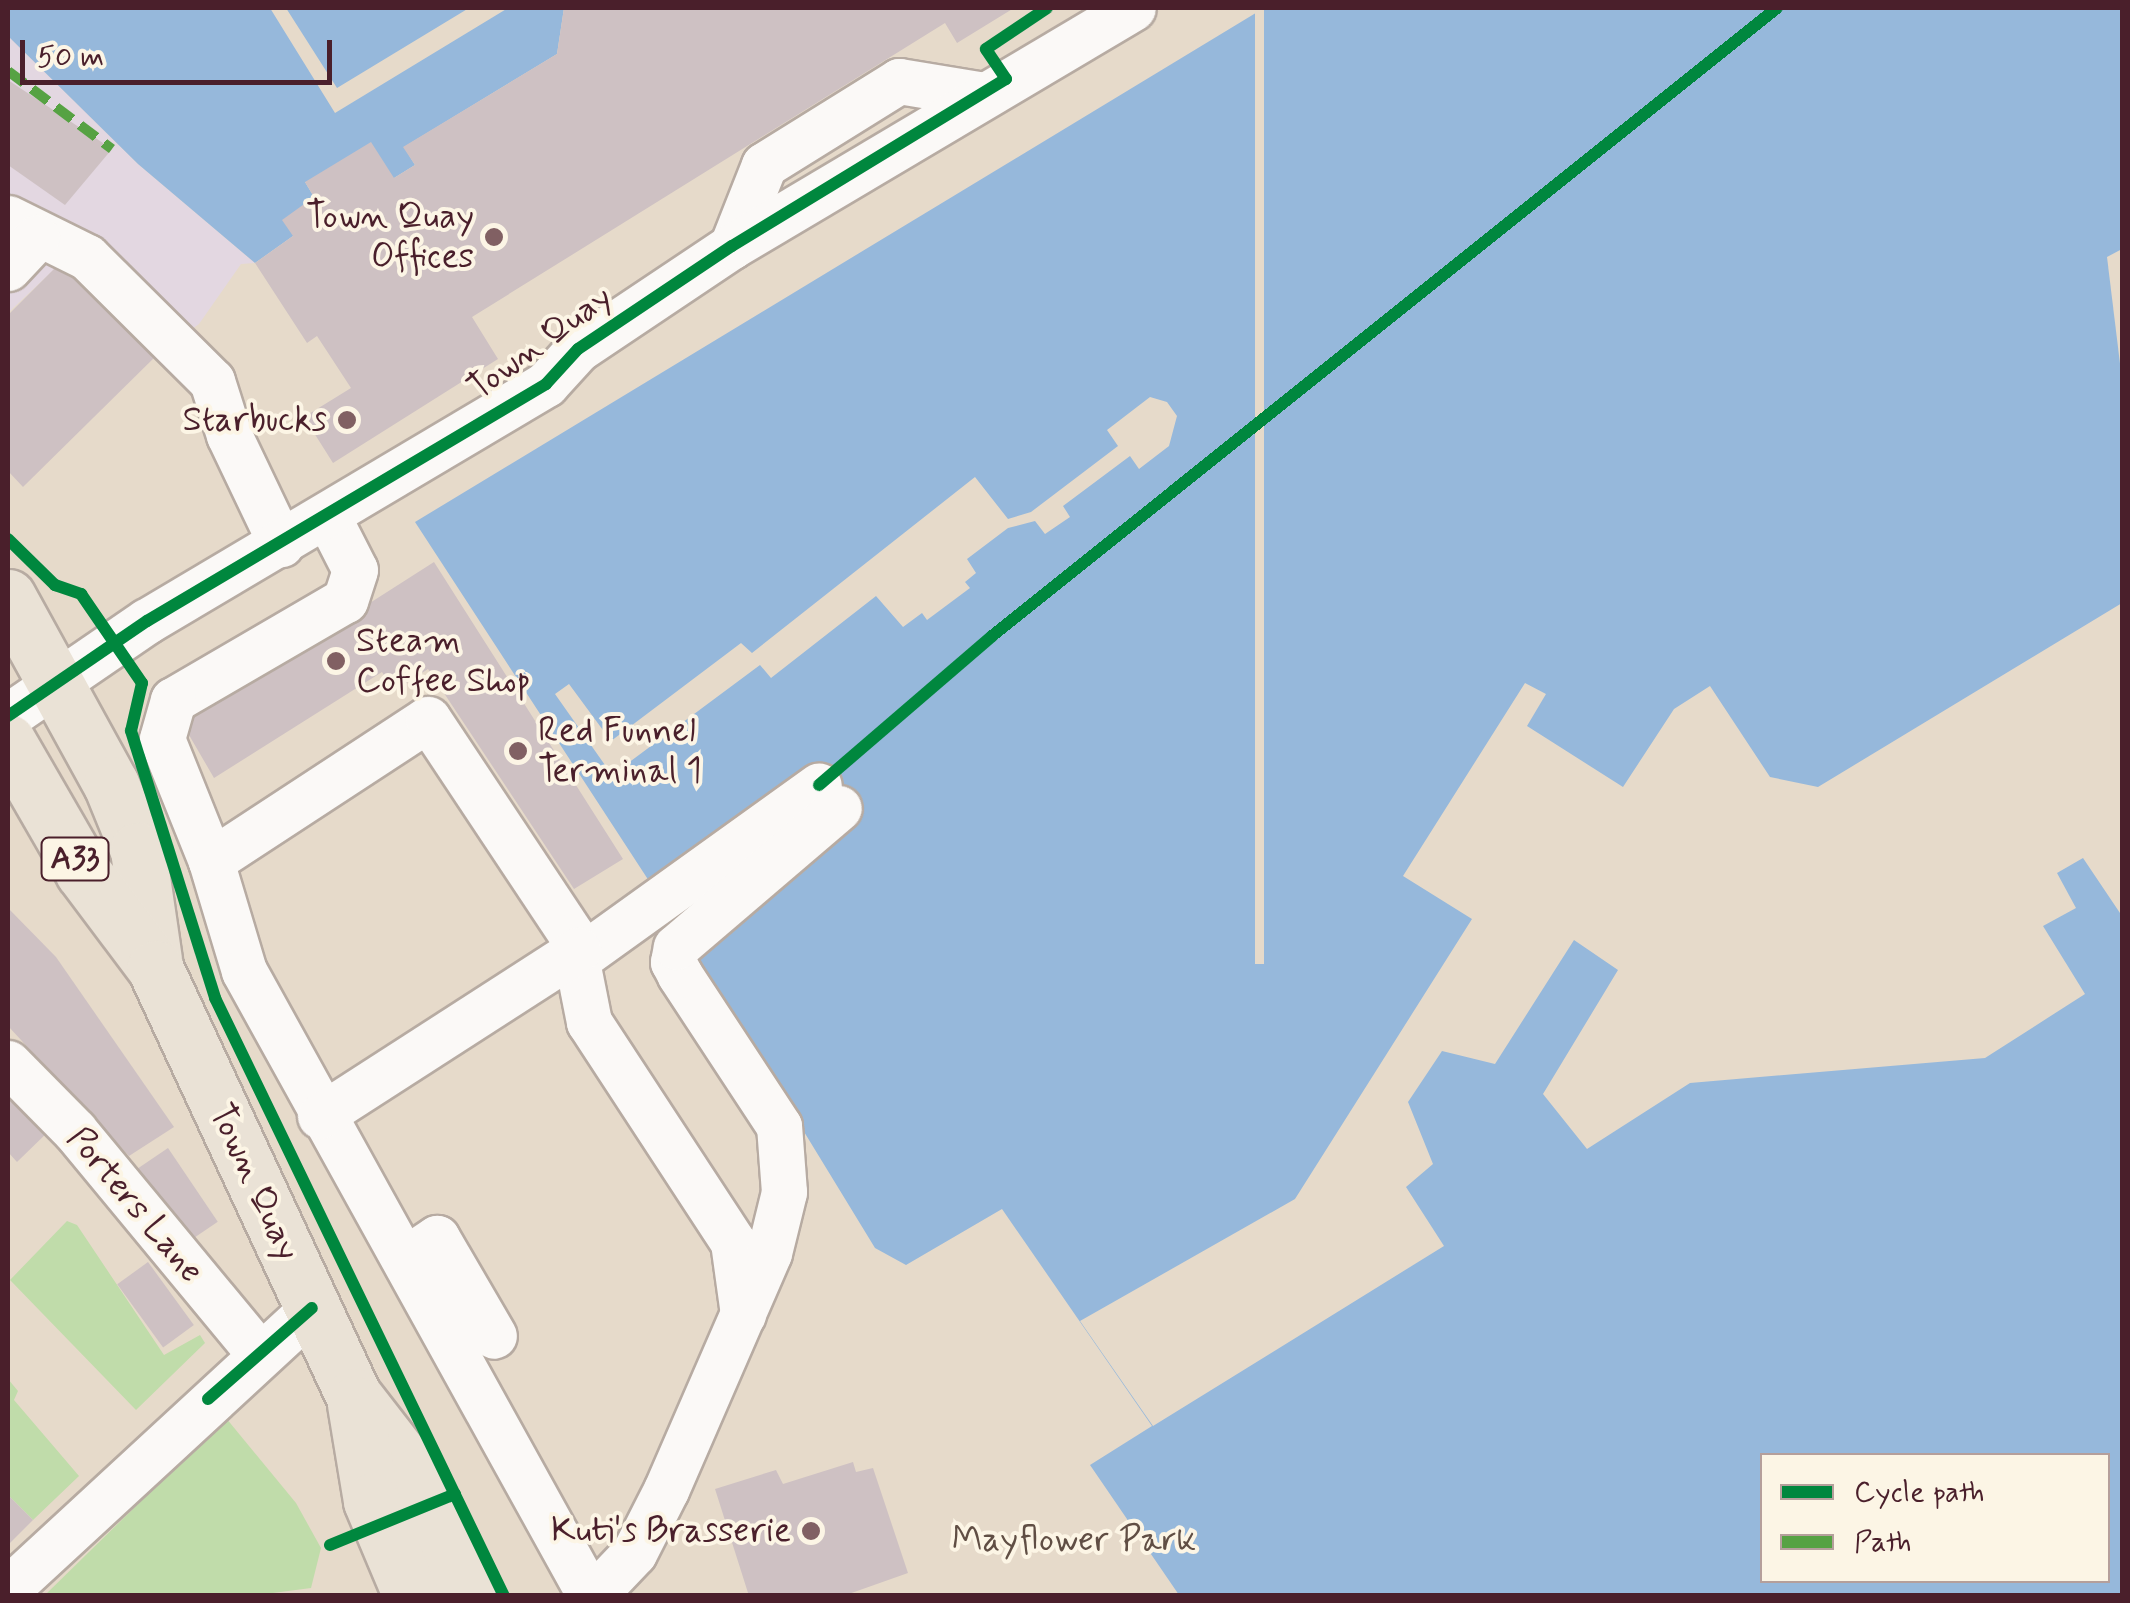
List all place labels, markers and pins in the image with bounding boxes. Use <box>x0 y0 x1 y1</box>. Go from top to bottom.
place label: Town Quay Offices <box>306 196 474 278</box>
marker: Town Quay Offices <box>483 226 505 248</box>
place label: Starbucks <box>183 399 327 441</box>
marker: Starbucks <box>336 409 358 431</box>
place label: Steam Coffee Shop <box>356 620 531 702</box>
marker: Steam Coffee Shop <box>325 650 347 672</box>
place label: Red Funnel Terminal 1 <box>538 710 708 792</box>
marker: Red Funnel Terminal 1 <box>507 740 529 762</box>
place label: Kuti's Brasserie <box>556 1510 791 1552</box>
marker: Kuti's Brasserie <box>800 1520 822 1542</box>

